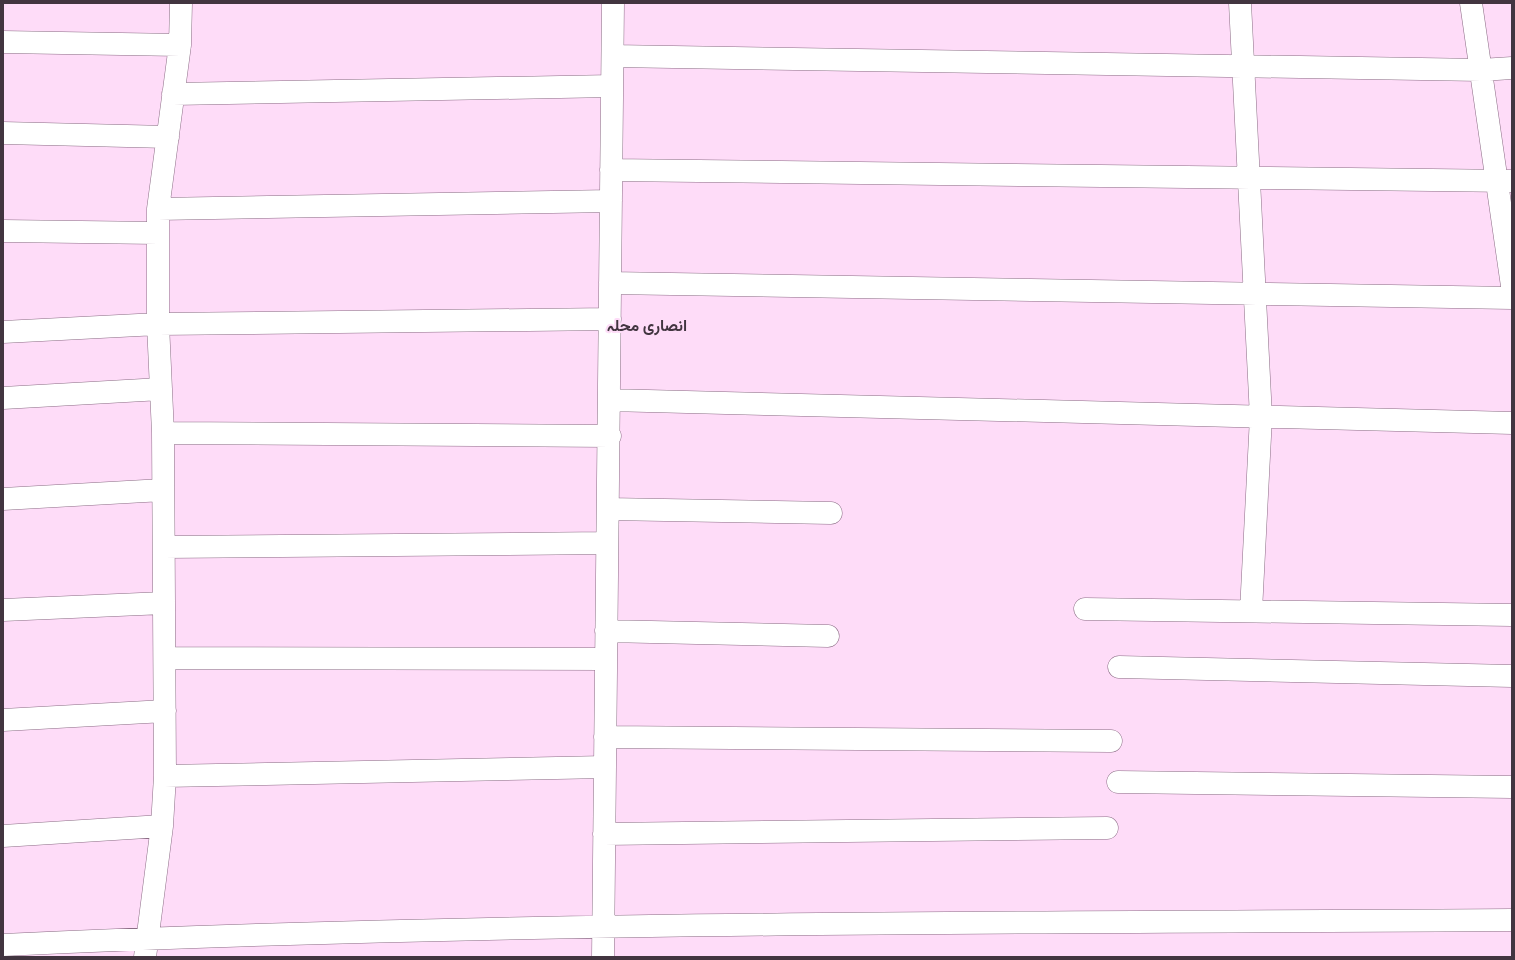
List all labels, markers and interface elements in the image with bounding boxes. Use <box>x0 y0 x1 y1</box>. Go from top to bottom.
district label: انصاری محلہ <box>607 313 687 337</box>

